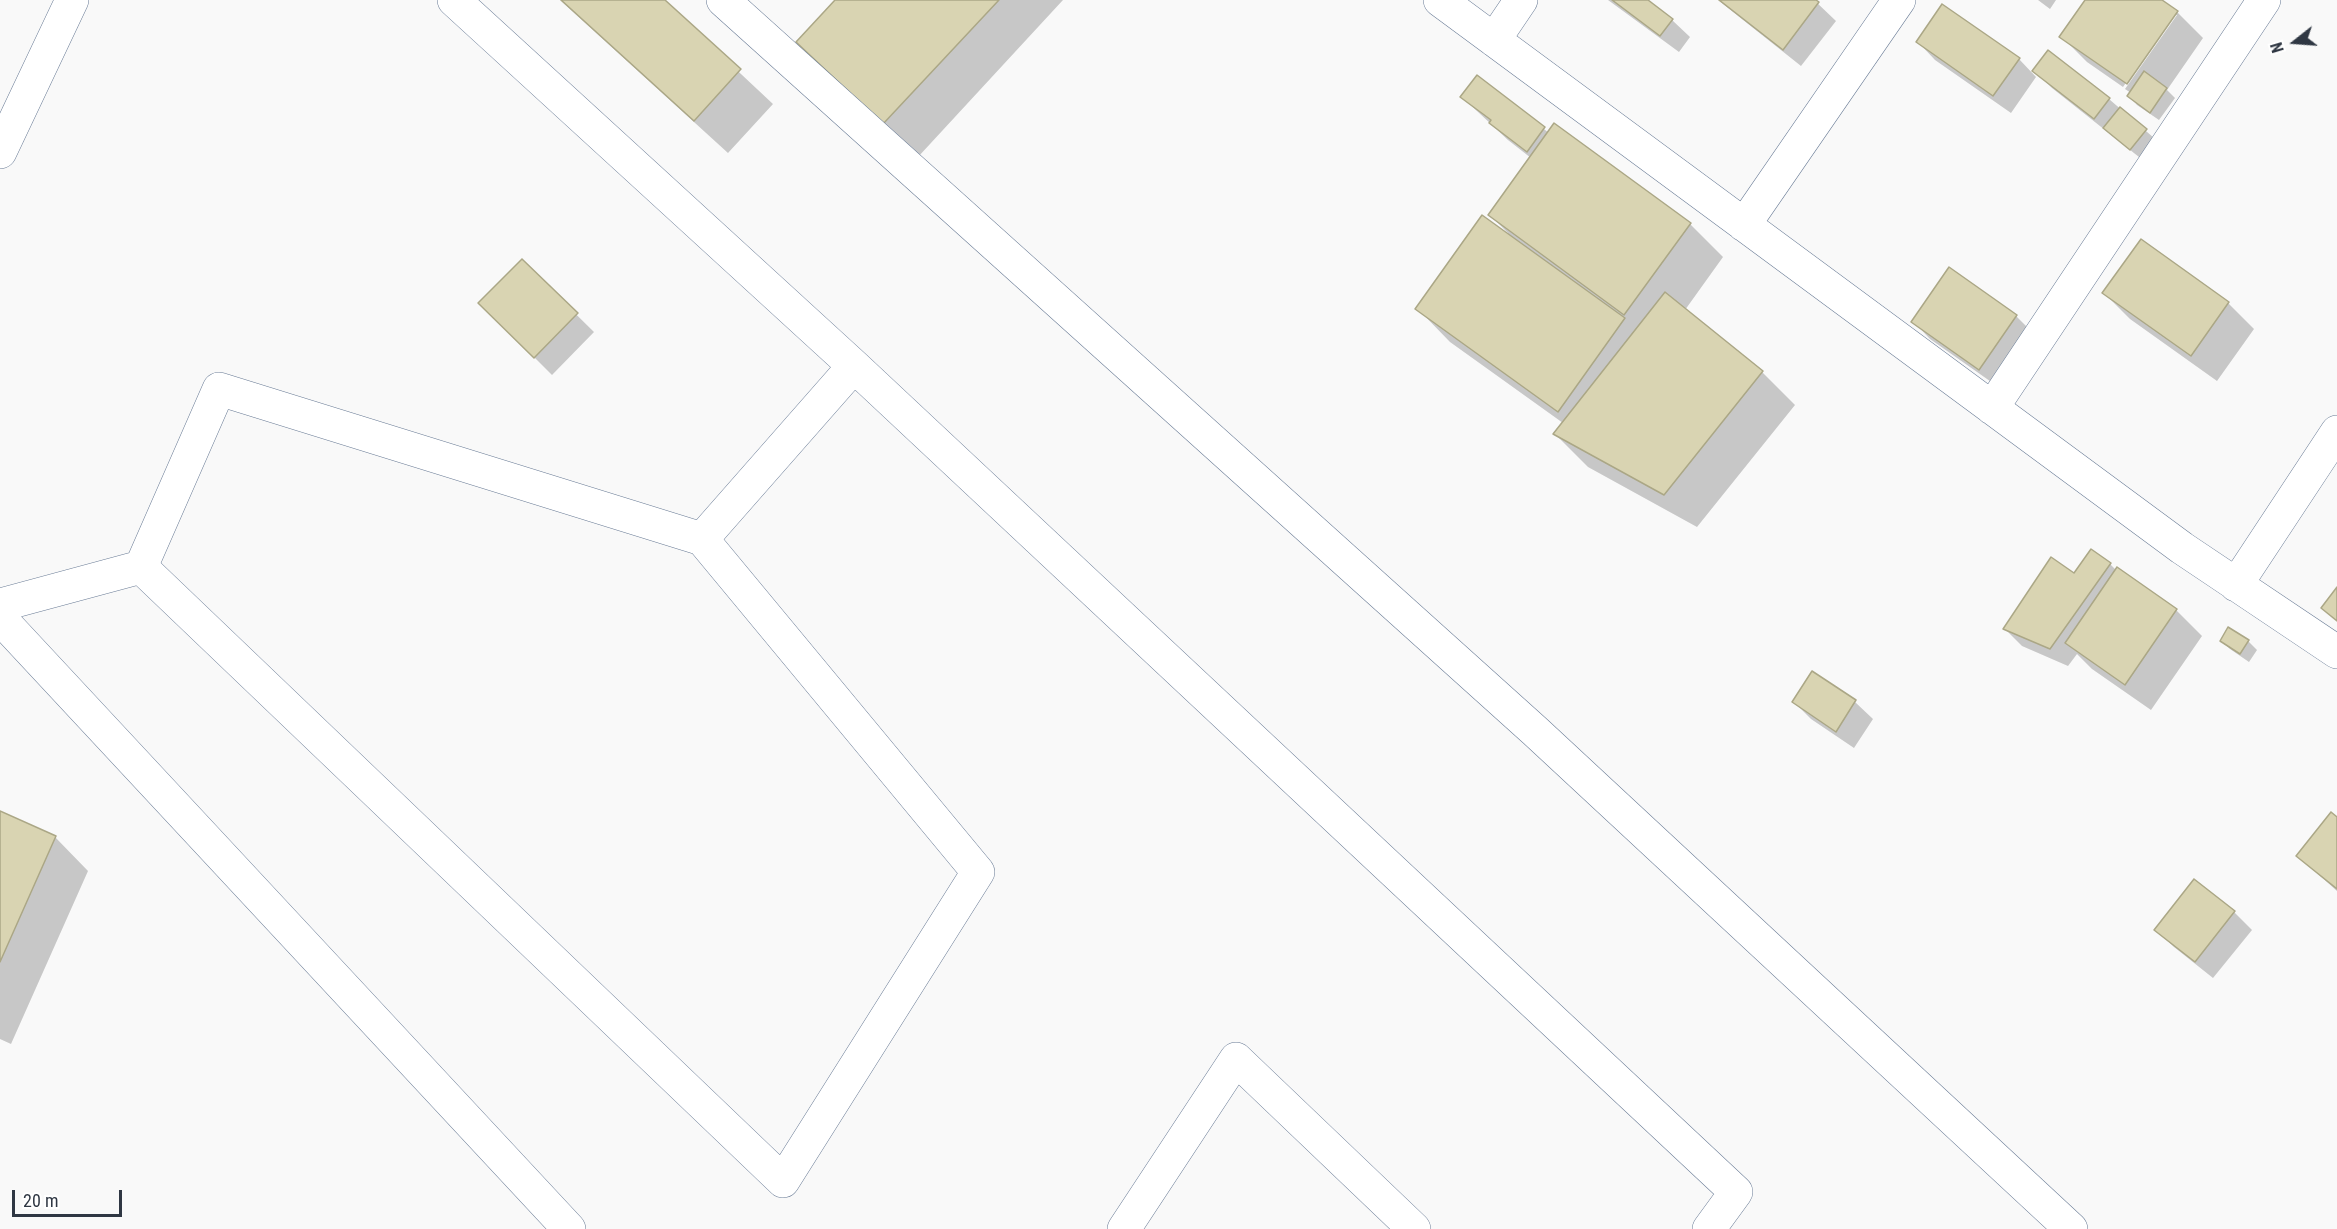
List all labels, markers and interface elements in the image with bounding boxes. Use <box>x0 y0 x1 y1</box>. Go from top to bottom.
north arrow <box>2265 12 2325 72</box>
text: N <box>2267 40 2288 55</box>
scale bar <box>15 1178 124 1216</box>
text: 20 m <box>23 1190 58 1211</box>

